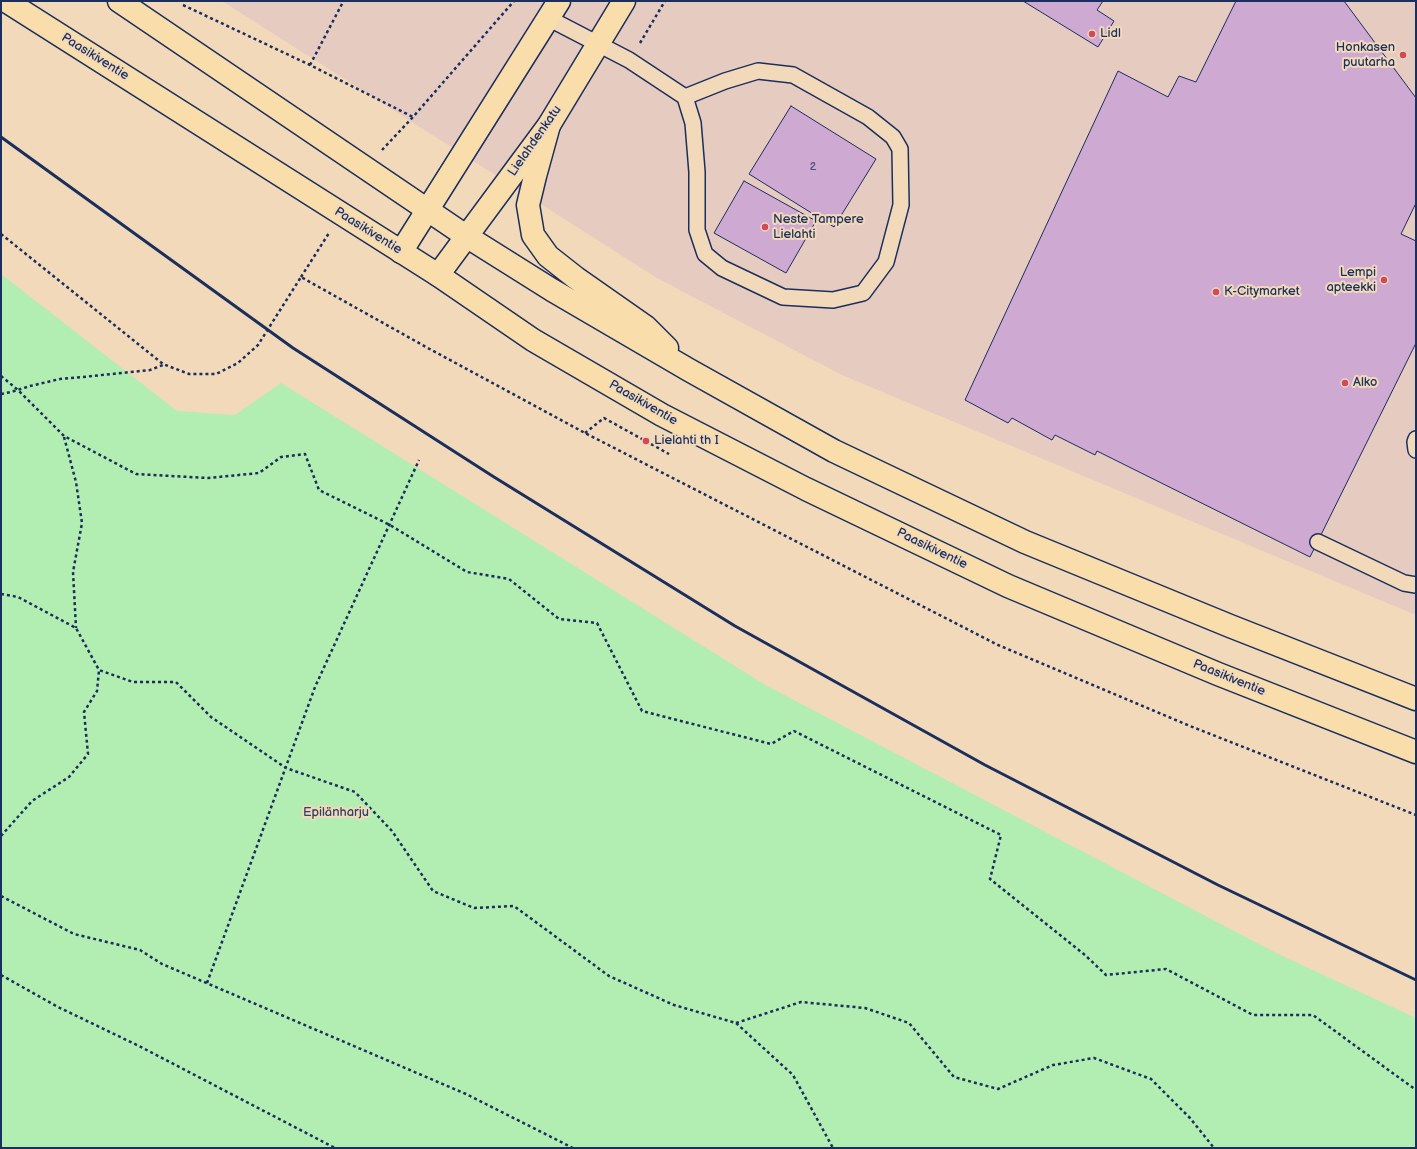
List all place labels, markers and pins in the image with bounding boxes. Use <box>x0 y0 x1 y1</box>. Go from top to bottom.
place label: Lidl <box>1100 26 1121 42</box>
marker: Lidl <box>1087 29 1097 39</box>
place label: Honkasen puutarha <box>1336 40 1395 71</box>
marker: Honkasen puutarha <box>1398 50 1408 60</box>
place label: Neste Tampere Lielahti <box>773 212 864 243</box>
marker: Neste Tampere Lielahti <box>760 222 770 232</box>
place label: Lempi apteekki <box>1326 265 1376 296</box>
marker: Lempi apteekki <box>1379 275 1389 285</box>
place label: K-Citymarket <box>1224 284 1300 300</box>
marker: K-Citymarket <box>1211 287 1221 297</box>
place label: Alko <box>1353 375 1377 391</box>
marker: Alko <box>1340 378 1350 388</box>
place label: Lielahti th I <box>654 433 719 449</box>
marker: Lielahti th I <box>641 436 651 446</box>

